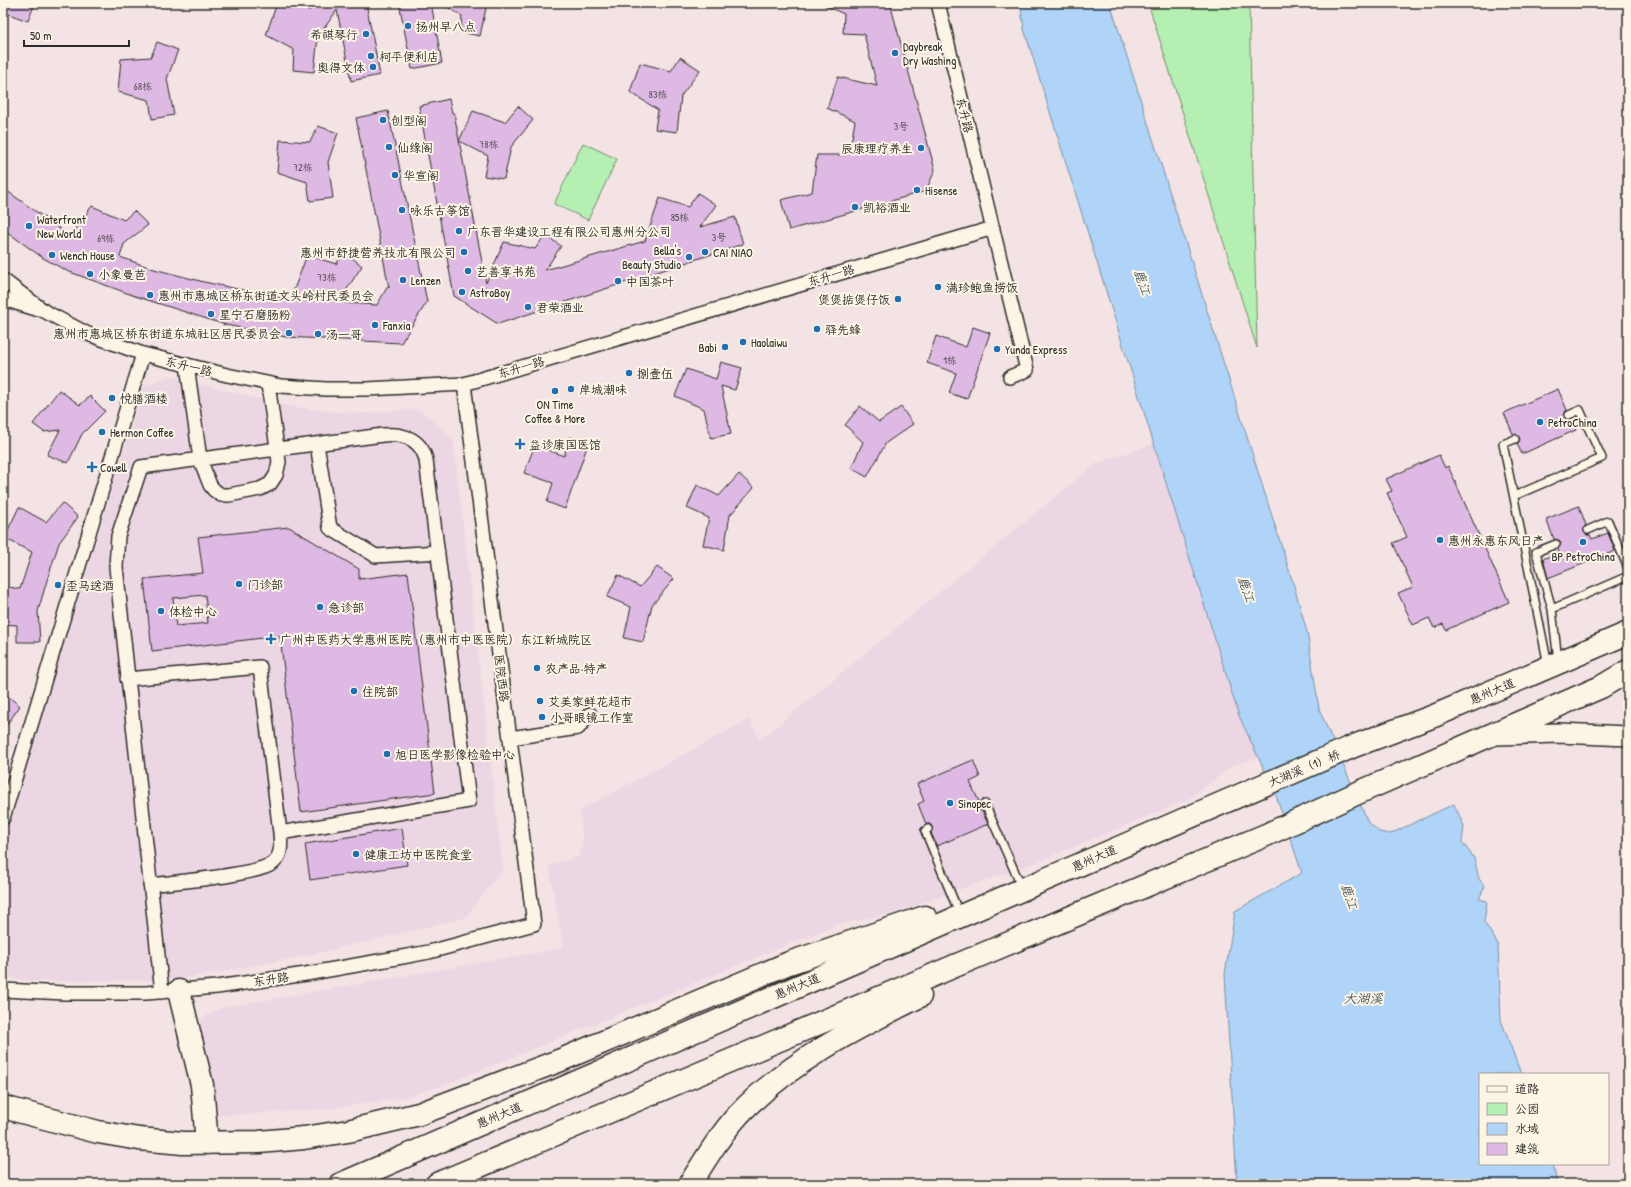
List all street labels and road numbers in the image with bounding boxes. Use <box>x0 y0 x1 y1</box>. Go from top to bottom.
street label: 东升路 <box>952 95 978 135</box>
street label: 东升一路 <box>806 260 856 290</box>
street label: 东升一路 <box>164 352 214 380</box>
street label: 东升一路 <box>496 352 546 382</box>
street label: 医院西路 <box>491 653 513 703</box>
street label: 惠州大道 <box>1467 674 1517 708</box>
street label: 大湖溪（1）桥 <box>1266 745 1343 791</box>
street label: 惠州大道 <box>1069 840 1119 876</box>
street label: 东升路 <box>252 968 290 990</box>
street label: 惠州大道 <box>772 969 822 1003</box>
street label: 惠州大道 <box>474 1098 524 1132</box>

